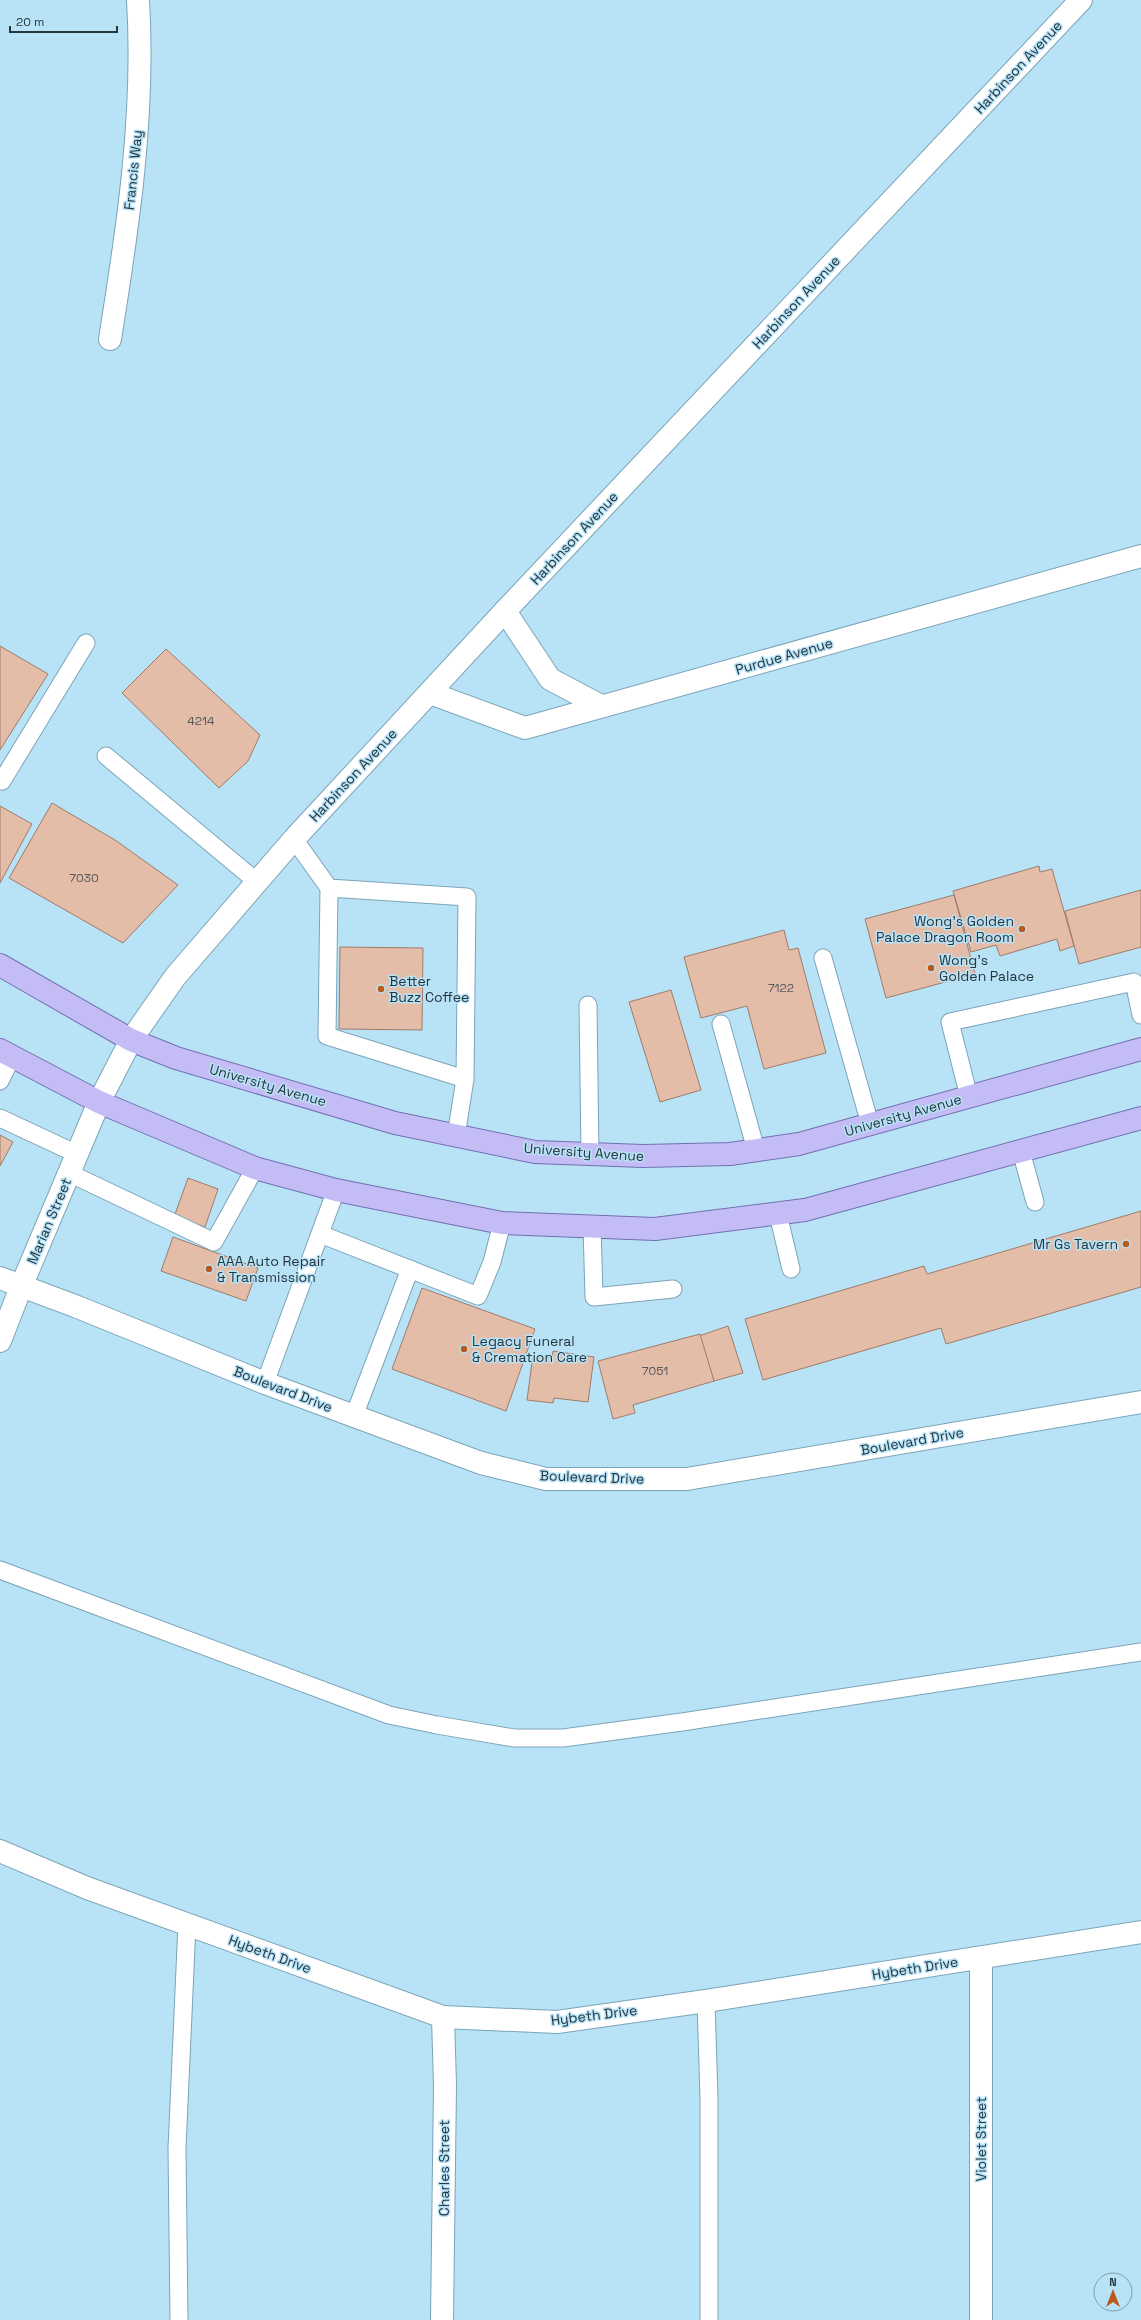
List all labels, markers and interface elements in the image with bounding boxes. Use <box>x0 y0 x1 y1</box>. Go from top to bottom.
scale bar <box>10 8 117 34</box>
text: 20 m <box>16 14 44 30</box>
street label: Harbinson Avenue <box>970 17 1066 117</box>
street label: Francis Way <box>120 129 146 211</box>
street label: Harbinson Avenue <box>748 252 844 352</box>
street label: Harbinson Avenue <box>526 488 622 588</box>
street label: Purdue Avenue <box>733 633 835 679</box>
house number: 4214 <box>187 713 215 729</box>
street label: Harbinson Avenue <box>305 725 401 825</box>
house number: 7030 <box>69 870 99 886</box>
place label: Wong's Golden Palace Dragon Room <box>876 912 1014 946</box>
marker: Wong's Golden Palace Dragon Room <box>1017 924 1027 934</box>
place label: Wong's Golden Palace <box>939 951 1034 985</box>
marker: Wong's Golden Palace <box>926 963 936 973</box>
place label: Better Buzz Coffee <box>389 972 469 1006</box>
house number: 7122 <box>768 980 794 996</box>
marker: Better Buzz Coffee <box>376 984 386 994</box>
street label: University Avenue <box>208 1060 328 1110</box>
street label: University Avenue <box>843 1090 963 1140</box>
street label: University Avenue <box>523 1139 645 1165</box>
street label: Marian Street <box>23 1175 75 1267</box>
place label: Mr Gs Tavern <box>1033 1235 1118 1253</box>
marker: Mr Gs Tavern <box>1121 1239 1131 1249</box>
place label: AAA Auto Repair & Transmission <box>217 1252 325 1286</box>
marker: AAA Auto Repair & Transmission <box>204 1264 214 1274</box>
place label: Legacy Funeral & Cremation Care <box>472 1332 587 1366</box>
marker: Legacy Funeral & Cremation Care <box>459 1344 469 1354</box>
street label: Boulevard Drive <box>231 1362 335 1416</box>
house number: 7051 <box>642 1363 668 1379</box>
street label: Boulevard Drive <box>859 1423 965 1459</box>
street label: Boulevard Drive <box>539 1466 645 1488</box>
street label: Hybeth Drive <box>226 1931 314 1977</box>
street label: Hybeth Drive <box>871 1952 959 1984</box>
street label: Hybeth Drive <box>550 2001 638 2029</box>
street label: Violet Street <box>972 2096 990 2182</box>
street label: Charles Street <box>435 2120 453 2216</box>
north arrow <box>1093 2272 1133 2312</box>
text: N <box>1109 2275 1117 2289</box>

